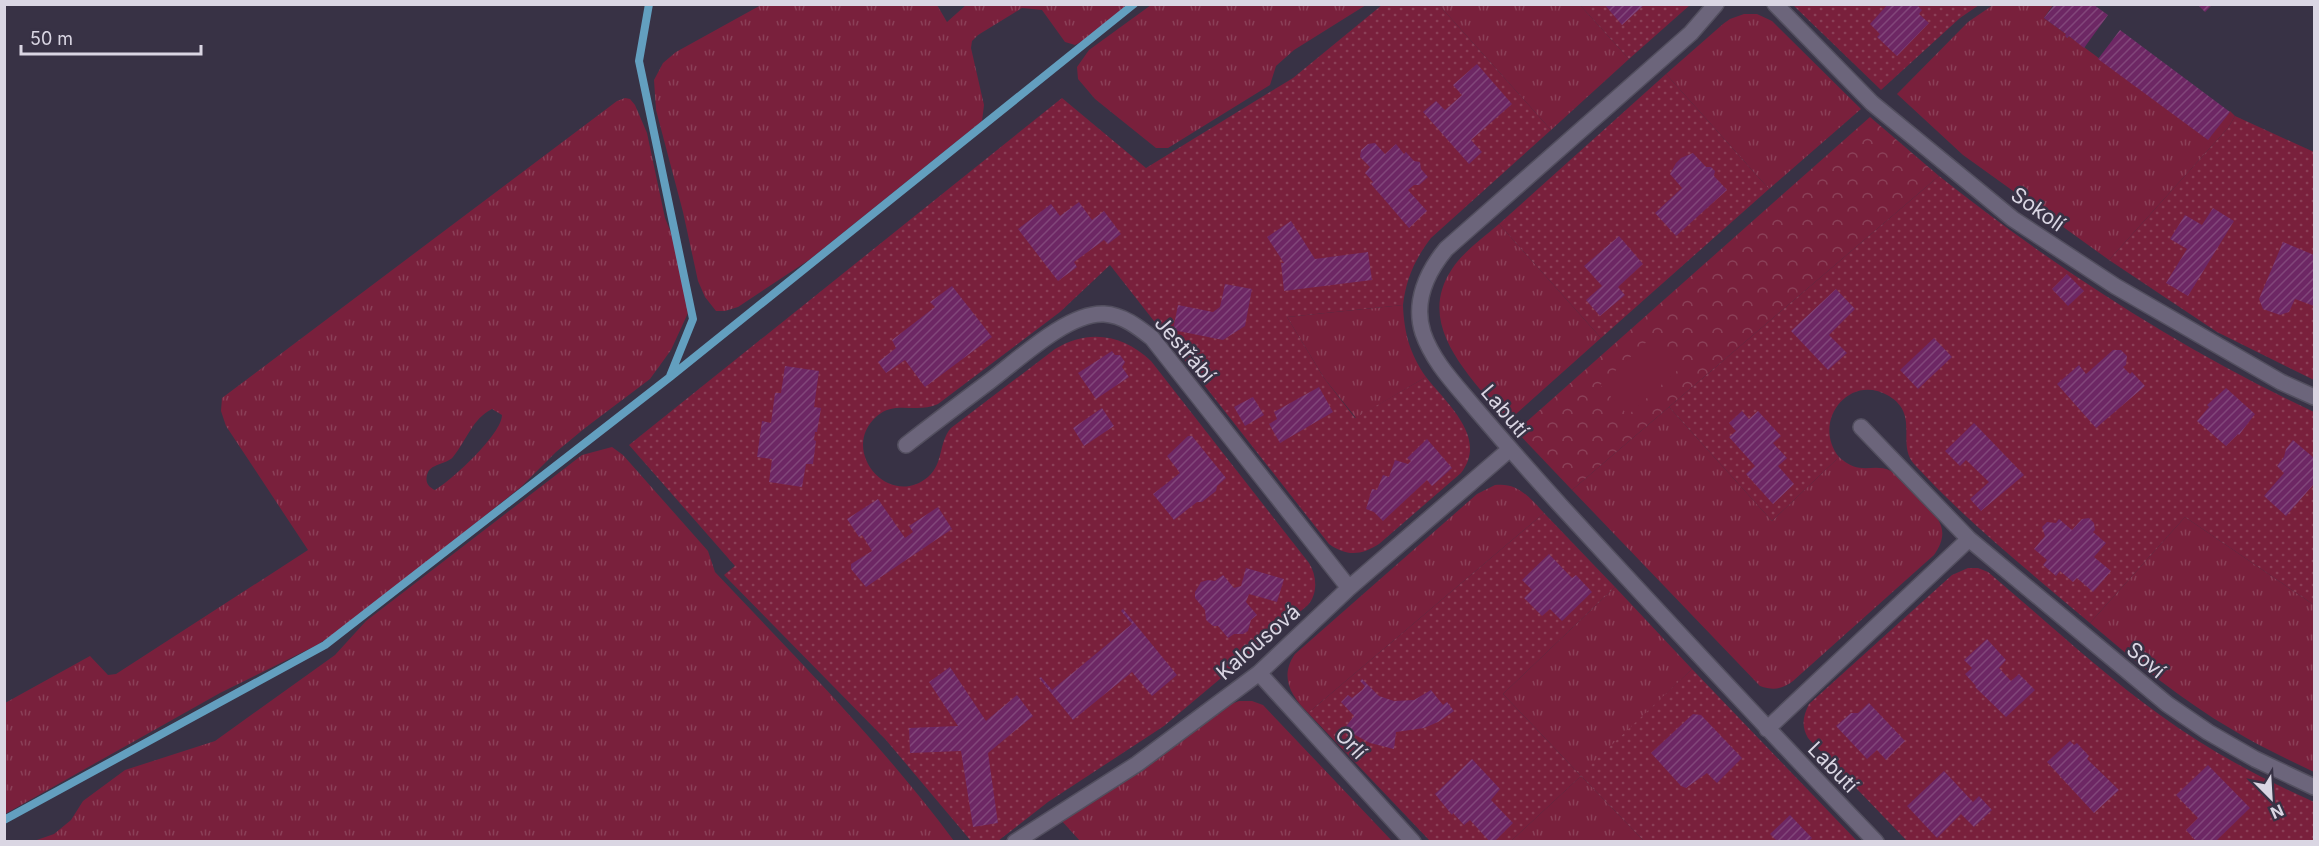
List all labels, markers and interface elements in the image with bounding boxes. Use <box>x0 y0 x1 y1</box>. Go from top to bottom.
scale bar <box>21 18 201 56</box>
text: 50 m <box>30 28 73 49</box>
street label: Sokolí <box>2006 182 2070 237</box>
street label: Jestřábí <box>1149 311 1221 388</box>
street label: Labutí <box>1476 380 1535 443</box>
street label: Kalousová <box>1211 599 1305 685</box>
street label: Soví <box>2122 637 2171 684</box>
street label: Orlí <box>1330 722 1373 765</box>
street label: Labutí <box>1803 736 1864 798</box>
north arrow <box>2241 768 2301 828</box>
text: N <box>2267 800 2287 823</box>

